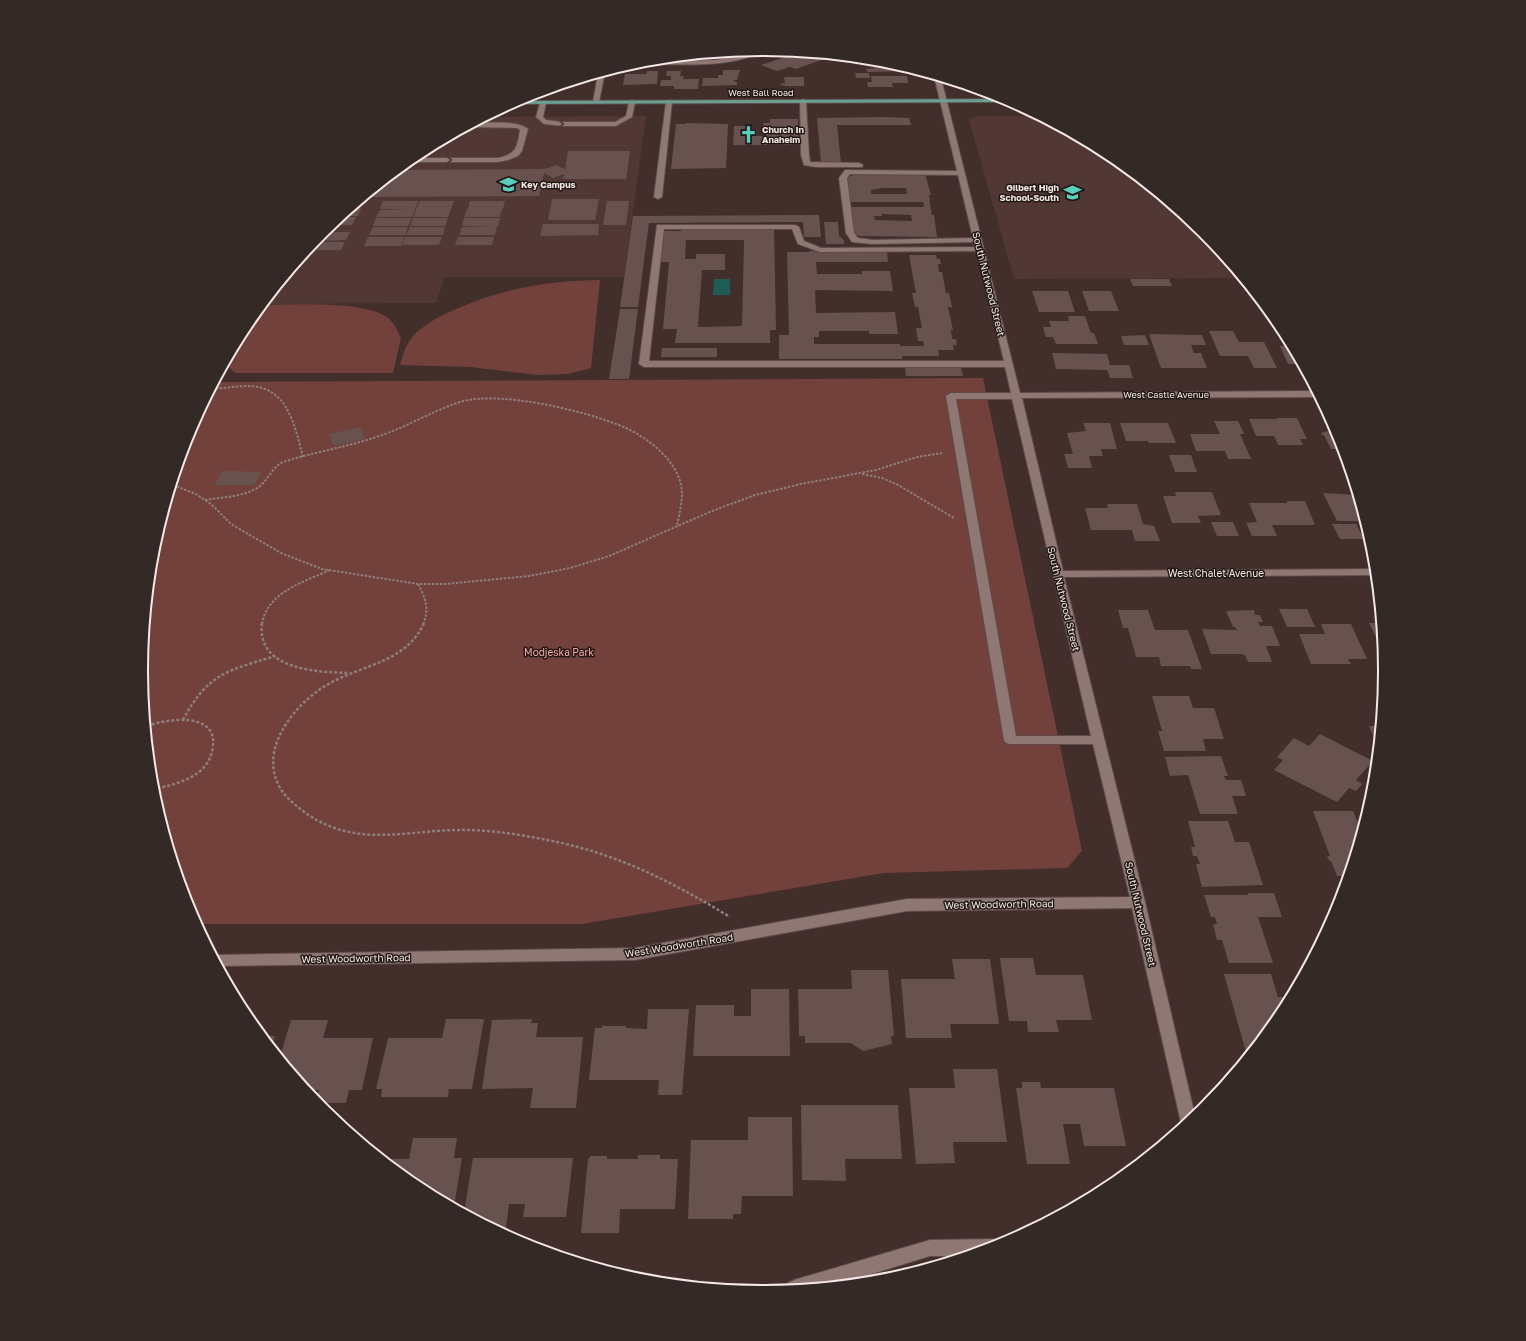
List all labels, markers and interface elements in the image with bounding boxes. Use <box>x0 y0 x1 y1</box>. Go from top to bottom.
street label: West Ball Road <box>728 87 794 98</box>
one-way arrow <box>558 119 564 128</box>
place label: Church In Anaheim <box>762 124 804 145</box>
church icon: Church In Anaheim <box>739 125 759 145</box>
one-way arrow <box>446 156 452 164</box>
school or university icon: Key Campus <box>498 175 518 195</box>
place label: Key Campus <box>521 179 576 190</box>
place label: Gilbert High School-South <box>1000 182 1060 203</box>
school or university icon: Gilbert High School-South <box>1062 183 1082 203</box>
street label: South Nutwood Street <box>970 231 1008 337</box>
street label: West Castle Avenue <box>1123 389 1209 400</box>
street label: South Nutwood Street <box>1045 546 1083 652</box>
street label: West Chalet Avenue <box>1168 567 1264 579</box>
park label: Modjeska Park <box>524 646 594 658</box>
street label: South Nutwood Street <box>1123 860 1159 968</box>
street label: West Woodworth Road <box>944 897 1054 911</box>
street label: West Woodworth Road <box>624 931 734 959</box>
street label: West Woodworth Road <box>301 951 411 965</box>

